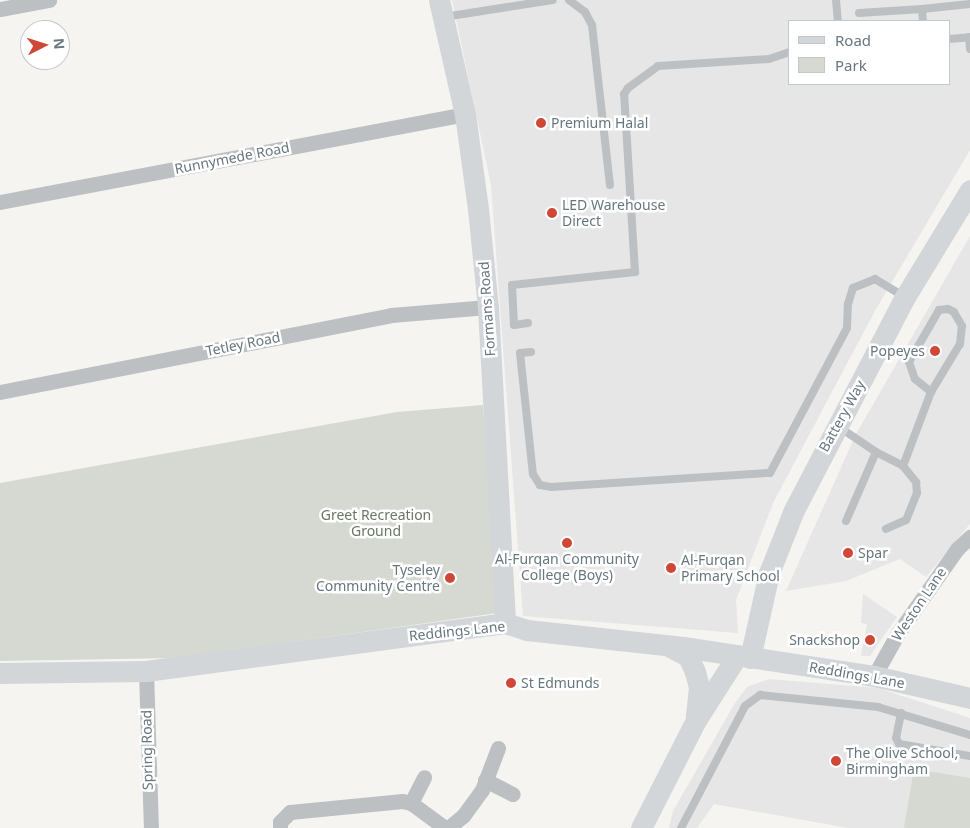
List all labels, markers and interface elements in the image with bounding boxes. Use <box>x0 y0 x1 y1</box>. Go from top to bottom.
north arrow <box>20 20 70 70</box>
legend <box>788 20 950 85</box>
text: Road <box>835 30 871 50</box>
text: N <box>49 37 69 50</box>
text: Park <box>835 55 867 75</box>
place label: Premium Halal <box>551 115 648 131</box>
marker: Premium Halal <box>535 117 547 129</box>
street label: Runnymede Road <box>173 139 291 177</box>
place label: LED Warehouse Direct <box>562 197 665 230</box>
marker: LED Warehouse Direct <box>546 207 558 219</box>
street label: Formans Road <box>475 261 499 357</box>
street label: Tetley Road <box>204 329 282 359</box>
place label: Popeyes <box>870 343 925 359</box>
marker: Popeyes <box>929 345 941 357</box>
street label: Battery Way <box>815 377 869 455</box>
park label: Greet Recreation Ground <box>321 507 431 540</box>
marker: Al-Furqan Community College (Boys) <box>561 537 573 549</box>
place label: Spar <box>858 545 888 561</box>
marker: Spar <box>842 547 854 559</box>
place label: Al-Furqan Community College (Boys) <box>495 551 639 584</box>
place label: Al-Furqan Primary School <box>681 552 780 584</box>
place label: Tyseley Community Centre <box>316 562 440 594</box>
marker: Al-Furqan Primary School <box>665 562 677 574</box>
street label: Weston Lane <box>888 564 950 644</box>
marker: Tyseley Community Centre <box>444 572 456 584</box>
street label: Reddings Lane <box>408 618 506 644</box>
place label: Snackshop <box>789 632 860 648</box>
marker: Snackshop <box>864 634 876 646</box>
street label: Reddings Lane <box>808 658 906 692</box>
place label: St Edmunds <box>521 675 599 691</box>
marker: St Edmunds <box>505 677 517 689</box>
street label: Spring Road <box>138 710 156 790</box>
place label: The Olive School, Birmingham <box>846 745 958 778</box>
marker: The Olive School, Birmingham <box>830 755 842 767</box>

